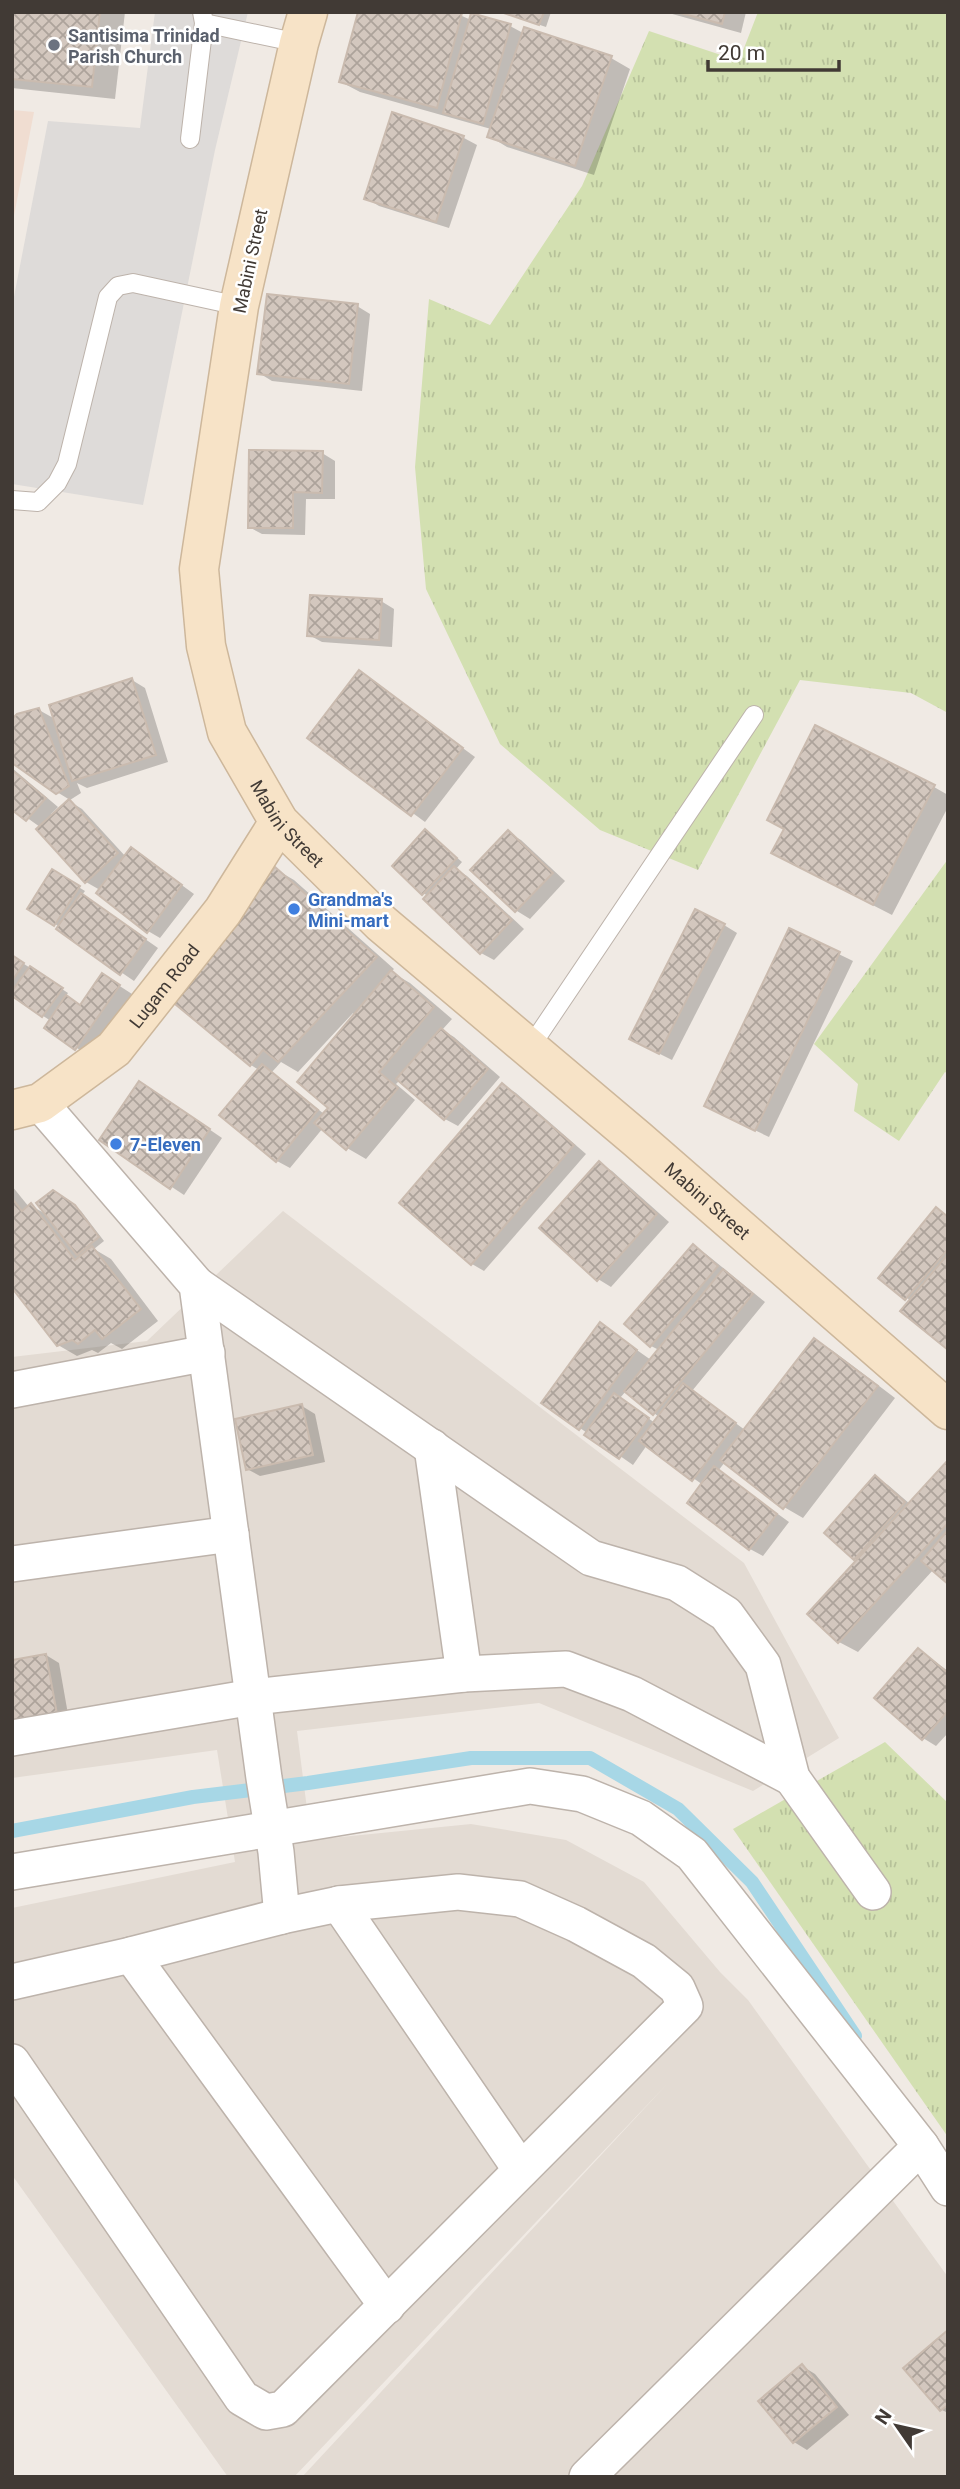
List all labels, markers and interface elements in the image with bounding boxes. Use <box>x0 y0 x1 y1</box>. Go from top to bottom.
place label: Santisima Trinidad Parish Church <box>68 25 220 67</box>
scale bar <box>708 28 839 72</box>
marker: Santisima Trinidad Parish Church <box>46 37 62 53</box>
text: 20 m <box>718 41 765 65</box>
street label: Mabini Street <box>229 207 271 315</box>
street label: Mabini Street <box>246 776 329 871</box>
place label: Grandma's Mini-mart <box>308 889 393 931</box>
marker: Grandma's Mini-mart <box>286 901 302 917</box>
street label: Lugam Road <box>124 940 203 1032</box>
place label: 7-Eleven <box>130 1134 201 1155</box>
marker: 7-Eleven <box>108 1136 124 1152</box>
street label: Mabini Street <box>661 1158 755 1243</box>
north arrow <box>862 2391 932 2461</box>
text: N <box>870 2405 897 2429</box>

